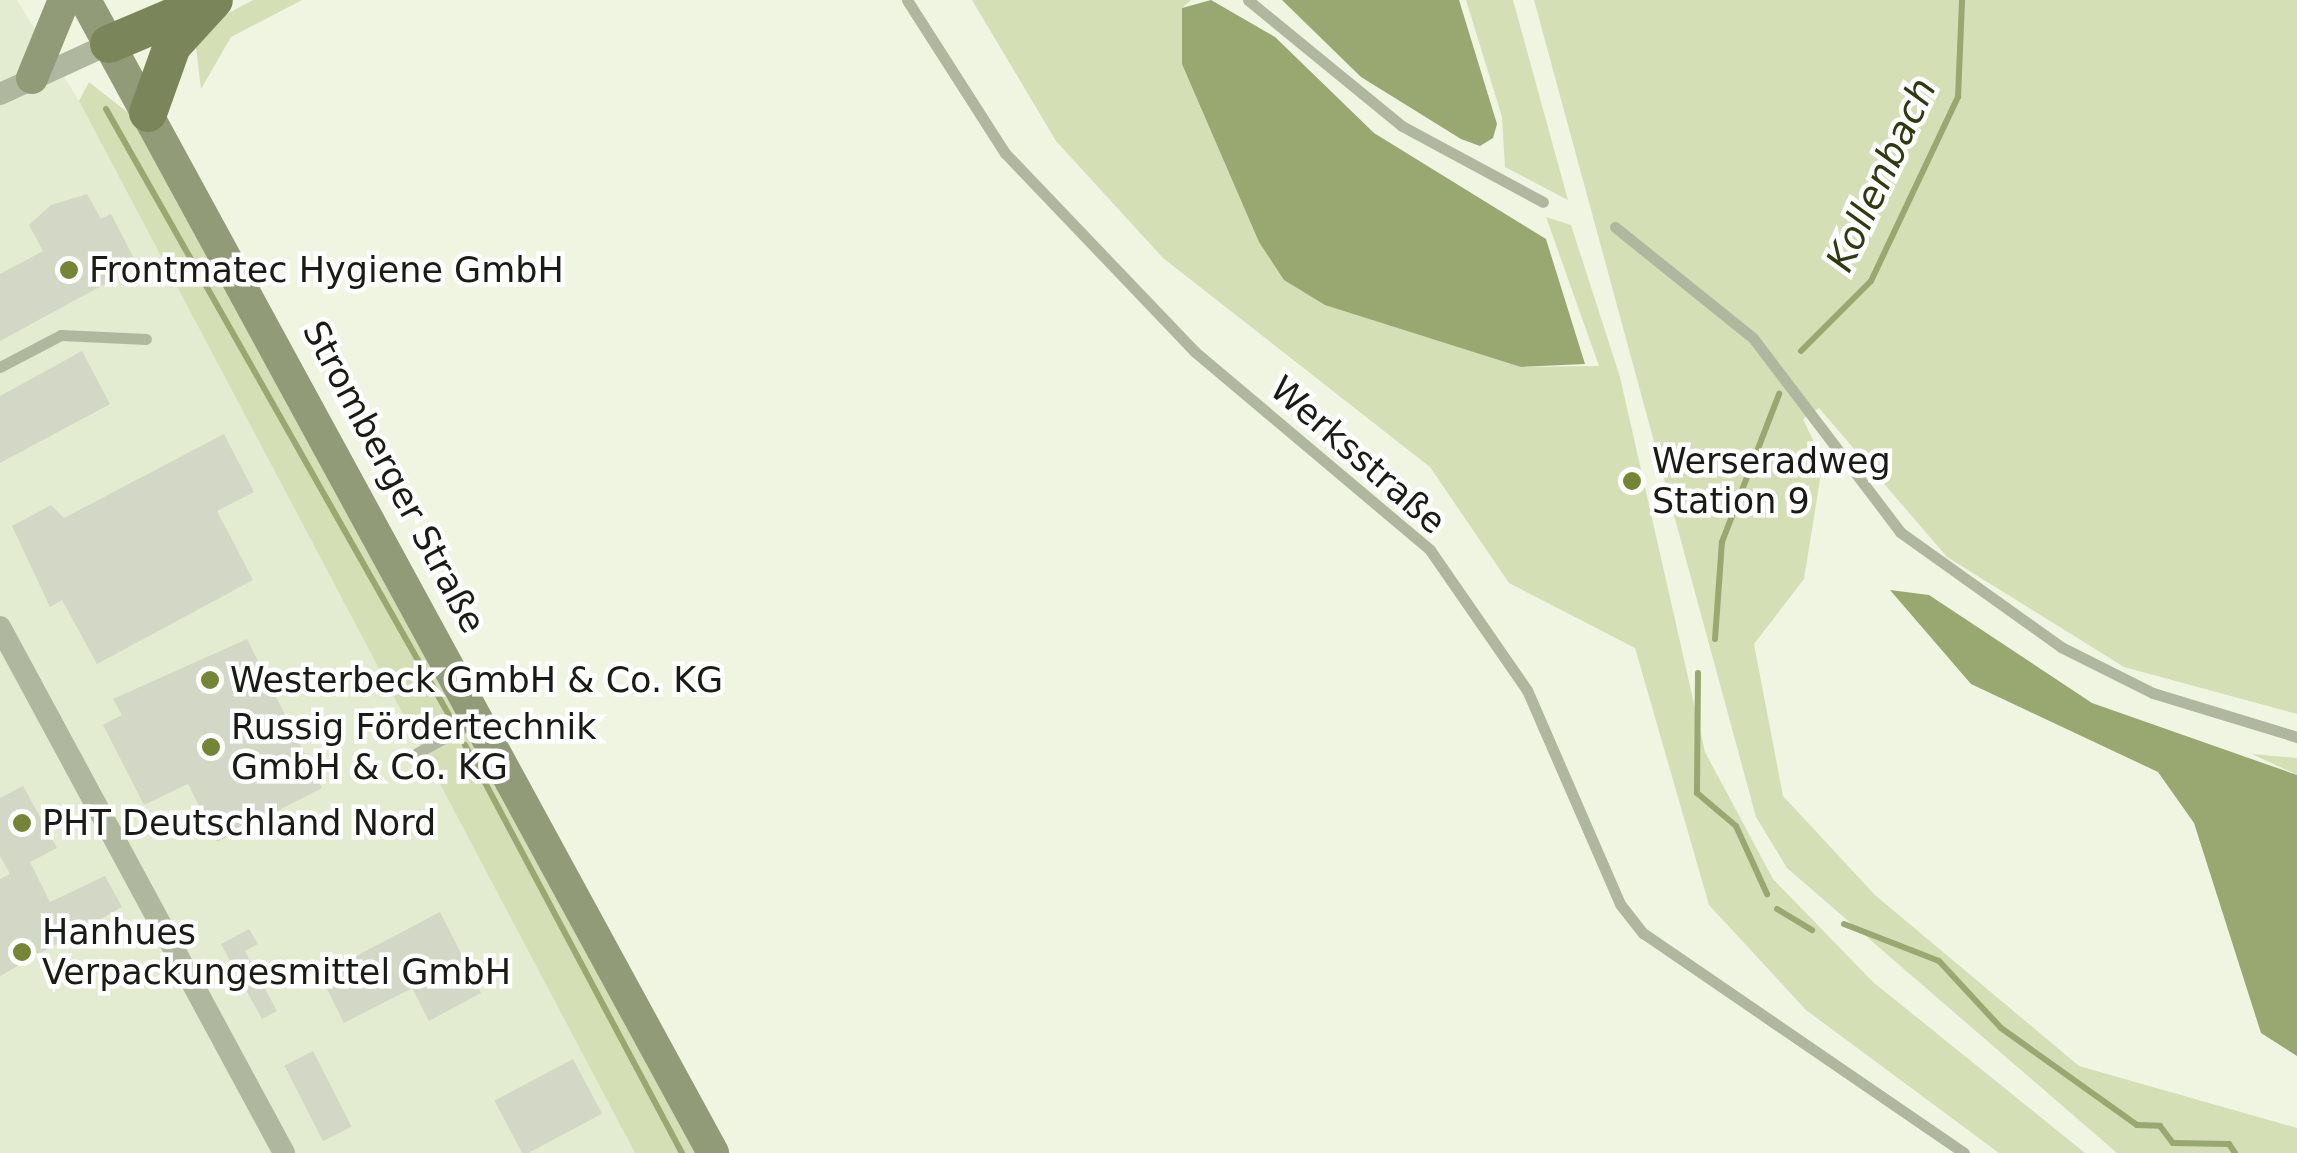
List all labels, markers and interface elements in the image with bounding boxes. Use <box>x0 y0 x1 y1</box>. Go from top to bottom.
water label: Kollenbach <box>1817 71 1947 279</box>
place label: Frontmatec Hygiene GmbH <box>89 249 564 291</box>
marker: Frontmatec Hygiene GmbH <box>58 259 80 281</box>
street label: Stromberger Straße <box>294 314 494 640</box>
street label: Werksstraße <box>1262 368 1454 542</box>
place label: Werseradweg Station 9 <box>1652 440 1891 522</box>
marker: Werseradweg Station 9 <box>1621 470 1643 492</box>
place label: Westerbeck GmbH & Co. KG <box>230 659 723 701</box>
marker: Westerbeck GmbH & Co. KG <box>199 669 221 691</box>
place label: Russig Fördertechnik GmbH & Co. KG <box>231 706 597 788</box>
marker: Russig Fördertechnik GmbH & Co. KG <box>200 736 222 758</box>
place label: PHT Deutschland Nord <box>42 802 436 844</box>
marker: PHT Deutschland Nord <box>11 812 33 834</box>
place label: Hanhues Verpackungesmittel GmbH <box>42 911 511 993</box>
marker: Hanhues Verpackungesmittel GmbH <box>11 941 33 963</box>

